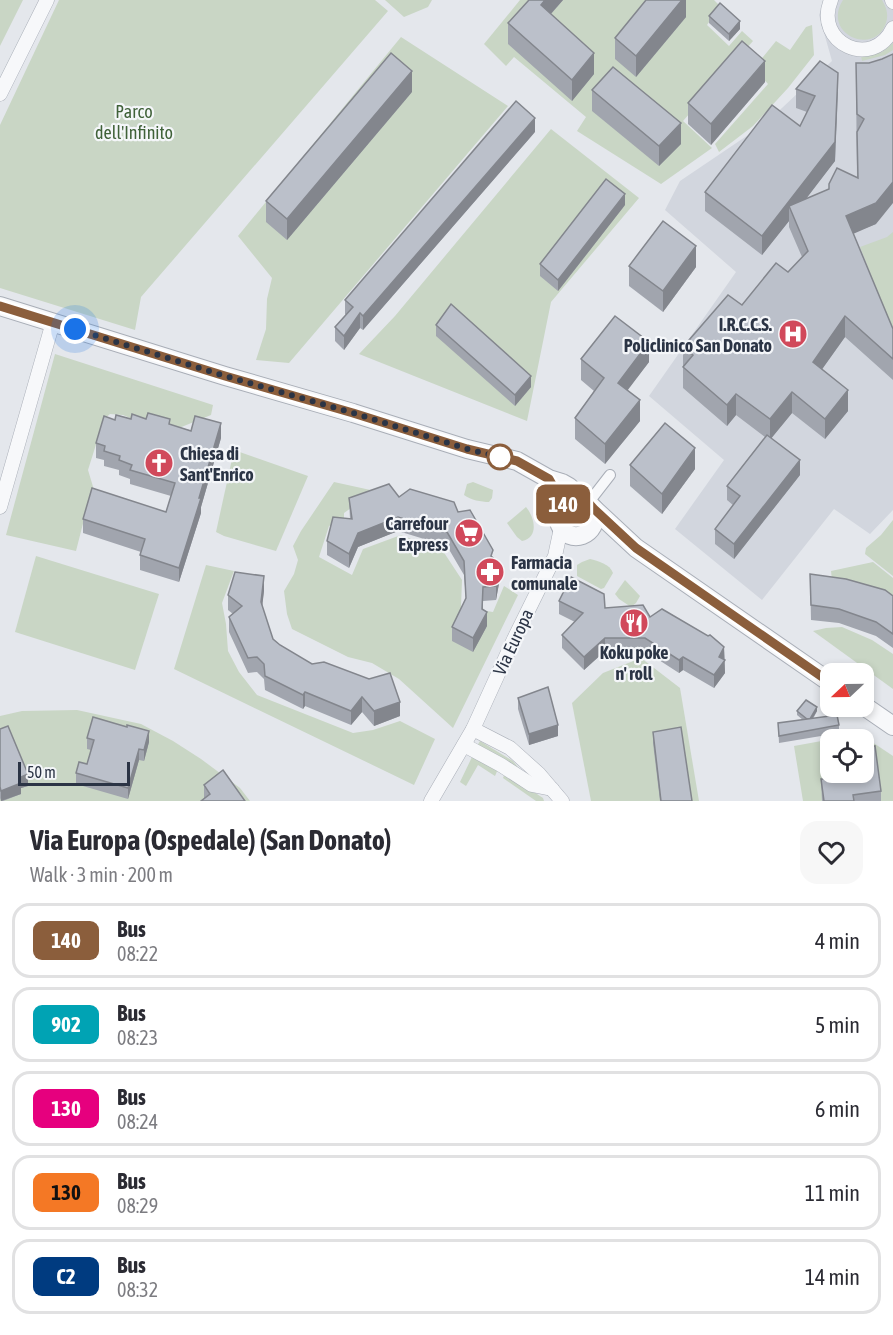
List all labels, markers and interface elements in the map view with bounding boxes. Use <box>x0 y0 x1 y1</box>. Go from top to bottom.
park label: Parco dell'Infinito <box>95 101 173 143</box>
your location <box>60 314 90 344</box>
place label: I.R.C.C.S. Policlinico San Donato <box>624 314 772 356</box>
hospital icon: I.R.C.C.S. Policlinico San Donato <box>777 318 809 350</box>
place label: Chiesa di Sant'Enrico <box>180 443 254 485</box>
unlabelled marker <box>487 444 513 470</box>
church icon: Chiesa di Sant'Enrico <box>143 447 175 479</box>
line badge: 140 <box>528 484 598 524</box>
text: 140 <box>548 492 578 516</box>
place label: Carrefour Express <box>385 513 449 555</box>
supermarket icon: Carrefour Express <box>453 517 485 549</box>
place label: Farmacia comunale <box>511 552 578 594</box>
pharmacy icon: Farmacia comunale <box>474 556 506 588</box>
street label: Via Europa <box>489 605 537 679</box>
restaurant icon: Koku poke n' roll <box>618 607 650 639</box>
place label: Koku poke n' roll <box>600 642 668 684</box>
north arrow <box>820 663 874 717</box>
map controls <box>820 663 874 783</box>
button: locate <box>820 729 874 783</box>
scale bar <box>18 759 130 786</box>
text: 50 m <box>27 763 56 781</box>
button: heart <box>800 821 863 884</box>
text: Via Europa (Ospedale) (San Donato) <box>30 824 392 856</box>
text: Walk · 3 min · 200 m <box>30 863 173 886</box>
text: Bus <box>117 916 146 942</box>
text: 140 <box>51 928 81 952</box>
text: 4 min <box>815 928 860 954</box>
text: 08:22 <box>117 942 158 965</box>
text: Bus <box>117 1000 146 1026</box>
text: 902 <box>51 1012 81 1036</box>
text: 5 min <box>815 1012 860 1038</box>
text: 08:23 <box>117 1026 158 1049</box>
text: Bus <box>117 1084 146 1110</box>
text: 130 <box>51 1096 81 1120</box>
text: 6 min <box>815 1096 860 1122</box>
text: 08:24 <box>117 1110 158 1133</box>
text: Bus <box>117 1168 146 1194</box>
text: 130 <box>51 1180 81 1204</box>
text: 11 min <box>805 1180 860 1206</box>
text: 08:29 <box>117 1194 158 1217</box>
text: Bus <box>117 1252 146 1278</box>
text: C2 <box>56 1264 76 1288</box>
text: 14 min <box>805 1264 860 1290</box>
text: 08:32 <box>117 1278 158 1301</box>

